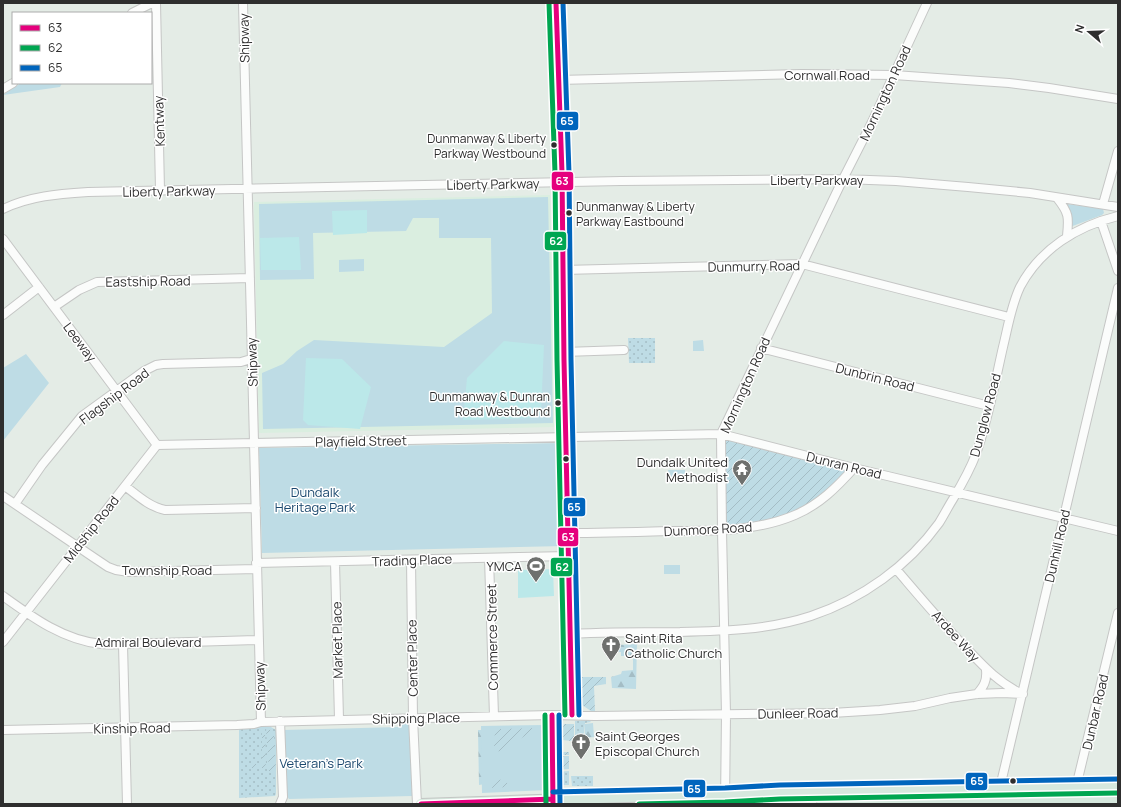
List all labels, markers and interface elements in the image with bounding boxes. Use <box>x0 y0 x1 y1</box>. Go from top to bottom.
legend <box>12 12 152 84</box>
north arrow <box>1069 12 1109 52</box>
street label: Shipway <box>235 13 253 63</box>
text: 63 <box>48 19 62 36</box>
text: N <box>1071 22 1087 35</box>
text: 62 <box>48 39 62 56</box>
street label: Mornington Road <box>855 42 915 144</box>
text: 65 <box>48 59 62 76</box>
street label: Cornwall Road <box>784 66 870 84</box>
street label: Kentway <box>149 95 169 147</box>
line badge: 65 <box>556 111 579 131</box>
text: 65 <box>560 113 574 128</box>
place label: Dunmanway & Liberty Parkway Westbound <box>427 130 547 162</box>
marker: Dunmanway & Liberty Parkway Westbound <box>549 140 559 150</box>
line badge: 63 <box>551 171 574 191</box>
street label: Liberty Parkway <box>770 171 864 189</box>
text: 63 <box>555 173 569 188</box>
street label: Liberty Parkway <box>446 174 540 194</box>
street label: Liberty Parkway <box>122 181 216 201</box>
place label: Dunmanway & Liberty Parkway Eastbound <box>576 198 695 230</box>
marker: Dunmanway & Liberty Parkway Eastbound <box>564 208 574 218</box>
line badge: 62 <box>544 231 567 251</box>
text: 62 <box>549 233 563 248</box>
street label: Dunmurry Road <box>708 256 800 276</box>
street label: Eastship Road <box>105 271 191 291</box>
street label: Leeway <box>59 319 101 365</box>
street label: Mornington Road <box>716 334 774 436</box>
street label: Shipway <box>242 337 262 387</box>
street label: Dunbrin Road <box>834 359 916 395</box>
street label: Flagship Road <box>75 364 153 428</box>
street label: Dunglow Road <box>965 371 1005 459</box>
place label: Dunmanway & Dunran Road Westbound <box>429 388 550 420</box>
marker: Dunmanway & Dunran Road Westbound <box>553 398 563 408</box>
street label: Playfield Street <box>315 431 407 451</box>
street label: Dunran Road <box>804 447 884 483</box>
place label: Dundalk United Methodist <box>637 453 728 486</box>
unlabelled marker <box>561 454 571 464</box>
temple icon: Dundalk United Methodist <box>731 458 753 486</box>
park label: Dundalk Heritage Park <box>275 483 356 516</box>
street label: Midship Road <box>59 492 123 566</box>
line badge: 65 <box>563 497 586 517</box>
text: 65 <box>567 499 581 514</box>
street label: Dunhill Road <box>1040 508 1074 584</box>
street label: Dunmore Road <box>663 518 753 540</box>
line badge: 63 <box>557 527 579 547</box>
text: 63 <box>561 529 575 544</box>
street label: Trading Place <box>372 550 453 570</box>
sports icon: YMCA <box>525 555 547 583</box>
place label: YMCA <box>487 557 522 575</box>
line badge: 62 <box>550 557 573 577</box>
text: 62 <box>555 559 569 574</box>
street label: Township Road <box>122 561 212 579</box>
street label: Commerce Street <box>482 584 502 690</box>
street label: Market Place <box>327 601 347 679</box>
street label: Ardee Way <box>928 606 984 666</box>
street label: Center Place <box>402 619 422 697</box>
place label: Saint Rita Catholic Church <box>625 629 722 662</box>
street label: Admiral Boulevard <box>95 633 201 651</box>
church icon: Saint Rita Catholic Church <box>600 634 622 662</box>
street label: Shipway <box>250 661 270 711</box>
street label: Dunbar Road <box>1078 672 1112 752</box>
street label: Dunleer Road <box>758 703 838 723</box>
street label: Shipping Place <box>372 708 461 728</box>
street label: Kinship Road <box>93 718 171 738</box>
place label: Saint Georges Episcopal Church <box>595 727 699 760</box>
church icon: Saint Georges Episcopal Church <box>570 732 592 760</box>
park label: Veteran's Park <box>279 754 363 772</box>
line badge: 65 <box>965 772 988 791</box>
text: 65 <box>970 773 984 788</box>
unlabelled marker <box>1008 776 1018 786</box>
line badge: 65 <box>683 779 706 798</box>
text: 65 <box>687 781 701 796</box>

